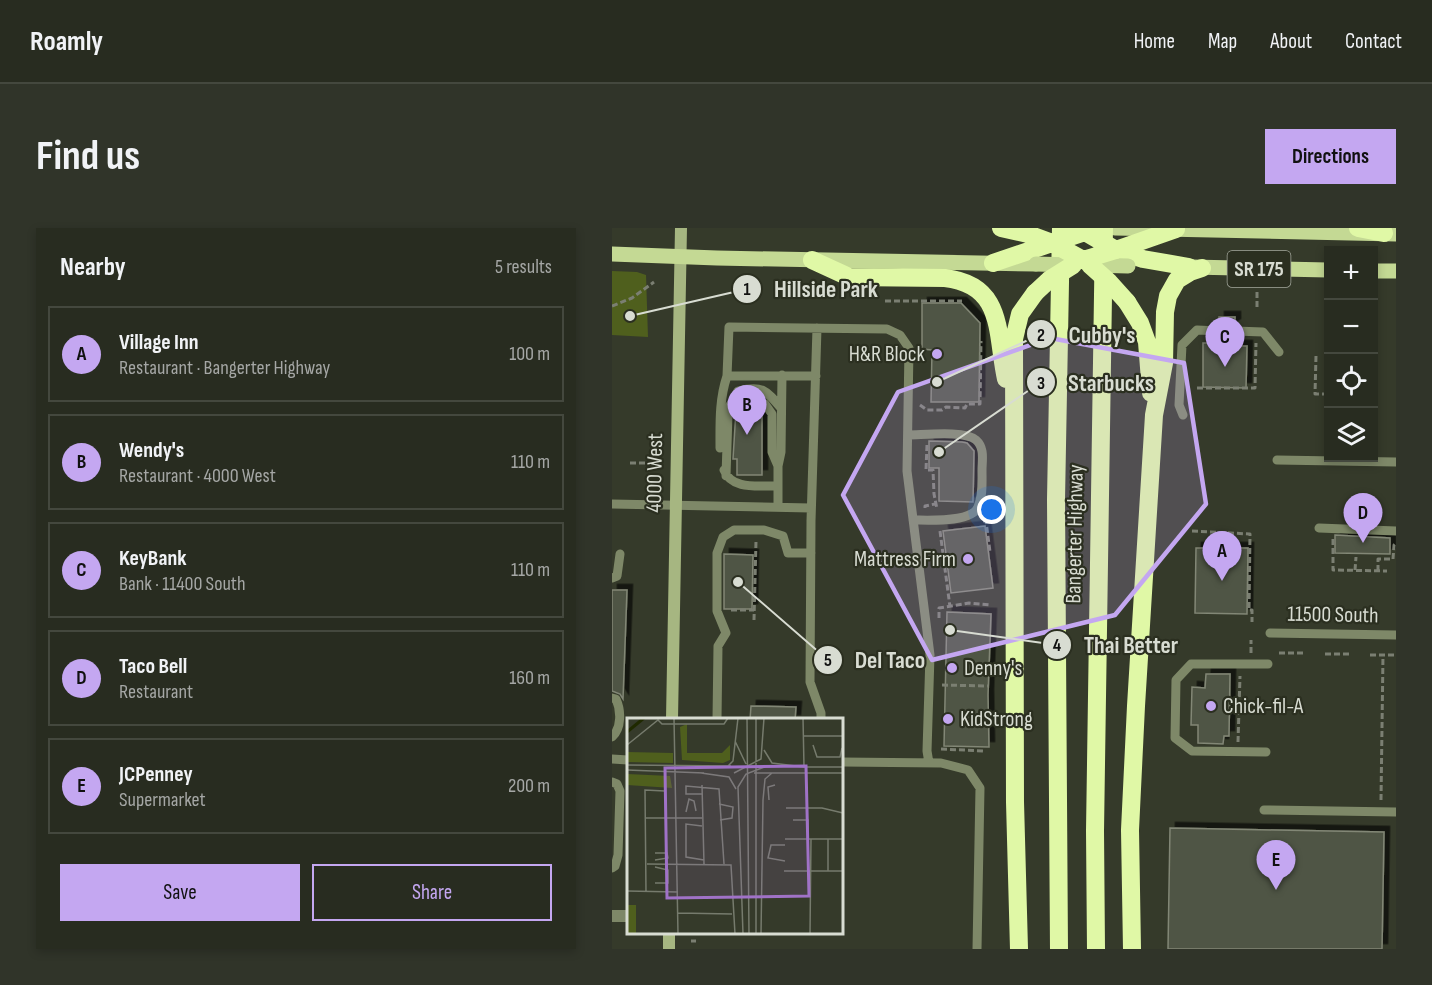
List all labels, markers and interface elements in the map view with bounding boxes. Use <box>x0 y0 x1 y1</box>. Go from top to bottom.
text: Roamly <box>30 25 103 58</box>
text: Home <box>1134 29 1175 54</box>
text: Map <box>1208 29 1237 54</box>
text: About <box>1270 29 1312 54</box>
text: Contact <box>1345 29 1402 54</box>
button: Directions <box>1265 129 1396 184</box>
text: Find us <box>36 131 140 182</box>
map controls <box>1324 246 1378 462</box>
button: + <box>1324 246 1378 300</box>
road number: SR 175 <box>1228 251 1290 287</box>
text: Nearby <box>60 252 126 283</box>
text: 5 results <box>495 255 552 279</box>
callout: Hillside Park <box>732 268 890 310</box>
text: Hillside Park <box>774 275 878 304</box>
text: 1 <box>743 279 751 300</box>
button: − <box>1324 300 1378 354</box>
callout: Cubby's <box>1026 313 1147 355</box>
pin: C <box>1206 318 1244 367</box>
text: Cubby's <box>1069 321 1135 350</box>
text: 2 <box>1037 325 1045 346</box>
text: Village Inn <box>119 329 199 356</box>
place label: H&R Block <box>849 341 926 368</box>
text: A <box>77 342 86 366</box>
text: 100 m <box>509 342 550 366</box>
marker: H&R Block <box>930 347 944 361</box>
button: locate <box>1324 354 1378 408</box>
text: Restaurant · Bangerter Highway <box>119 356 330 380</box>
callout: Starbucks <box>1026 361 1166 403</box>
text: Starbucks <box>1068 369 1154 398</box>
text: 3 <box>1037 373 1045 394</box>
pin: B <box>728 386 766 435</box>
button: layers <box>1324 408 1378 462</box>
street label: 4000 West <box>641 433 669 513</box>
text: Wendy's <box>119 437 184 464</box>
text: B <box>77 450 86 474</box>
text: 110 m <box>511 450 550 474</box>
text: Restaurant · 4000 West <box>119 464 276 488</box>
street label: Bangerter Highway <box>1060 464 1090 604</box>
pin: D <box>1344 494 1383 543</box>
your location <box>977 495 1006 524</box>
pin: A <box>1202 532 1242 581</box>
text: KeyBank <box>119 545 186 572</box>
place label: Mattress Firm <box>854 546 956 573</box>
marker: Mattress Firm <box>961 552 975 566</box>
text: C <box>76 558 87 582</box>
text: 110 m <box>511 558 550 582</box>
text: Bank · 11400 South <box>119 572 245 596</box>
street label: 11500 South <box>1287 601 1379 629</box>
callout: Thai Better <box>1042 624 1190 666</box>
text: Thai Better <box>1084 631 1179 660</box>
text: 4 <box>1053 635 1062 656</box>
callout: Del Taco <box>813 639 937 681</box>
text: Del Taco <box>855 646 925 675</box>
text: 5 <box>824 650 832 671</box>
text: Taco Bell <box>119 653 187 680</box>
place label: Denny's <box>964 655 1022 682</box>
marker: Denny's <box>945 661 959 675</box>
text: D <box>76 666 87 690</box>
text: 160 m <box>509 666 550 690</box>
text: Restaurant <box>119 680 193 704</box>
place label: Chick-fil-A <box>1223 693 1304 720</box>
marker: Chick-fil-A <box>1204 699 1218 713</box>
place label: KidStrong <box>960 706 1033 733</box>
marker: KidStrong <box>941 712 955 726</box>
inset map <box>627 718 843 934</box>
text: JCPenney <box>119 761 193 788</box>
text: E <box>77 774 86 798</box>
text: 200 m <box>508 774 550 798</box>
text: Supermarket <box>119 788 206 812</box>
pin: E <box>1256 840 1296 890</box>
button: Save <box>60 864 300 921</box>
button: Share <box>312 864 552 921</box>

